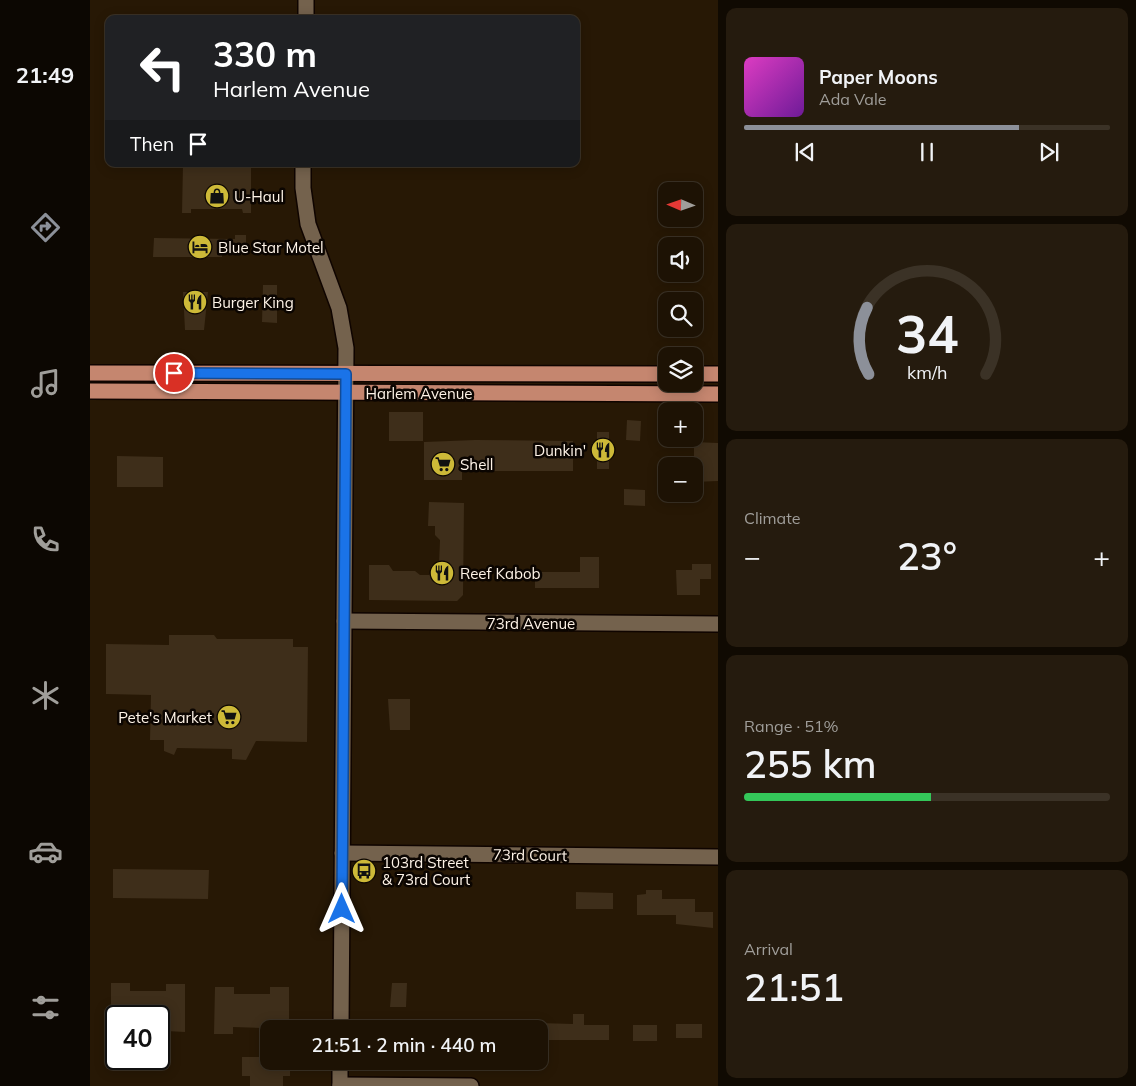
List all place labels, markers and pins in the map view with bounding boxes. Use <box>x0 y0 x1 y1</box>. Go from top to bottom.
shop icon: U-Haul <box>204 183 230 209</box>
place label: U-Haul <box>234 187 284 206</box>
hotel icon: Blue Star Motel <box>187 234 213 260</box>
place label: Blue Star Motel <box>218 238 324 257</box>
restaurant icon: Burger King <box>182 289 208 315</box>
place label: Burger King <box>212 293 294 312</box>
pin <box>153 352 195 394</box>
restaurant icon: Dunkin' <box>590 437 616 463</box>
place label: Dunkin' <box>534 441 586 460</box>
supermarket icon: Shell <box>430 451 456 477</box>
place label: Shell <box>460 455 493 474</box>
restaurant icon: Reef Kabob <box>429 560 455 586</box>
place label: Reef Kabob <box>460 564 541 583</box>
supermarket icon: Pete's Market <box>216 704 242 730</box>
place label: Pete's Market <box>118 708 212 727</box>
place label: 103rd Street & 73rd Court <box>382 853 470 889</box>
bus stop icon: 103rd Street & 73rd Court <box>351 858 377 884</box>

